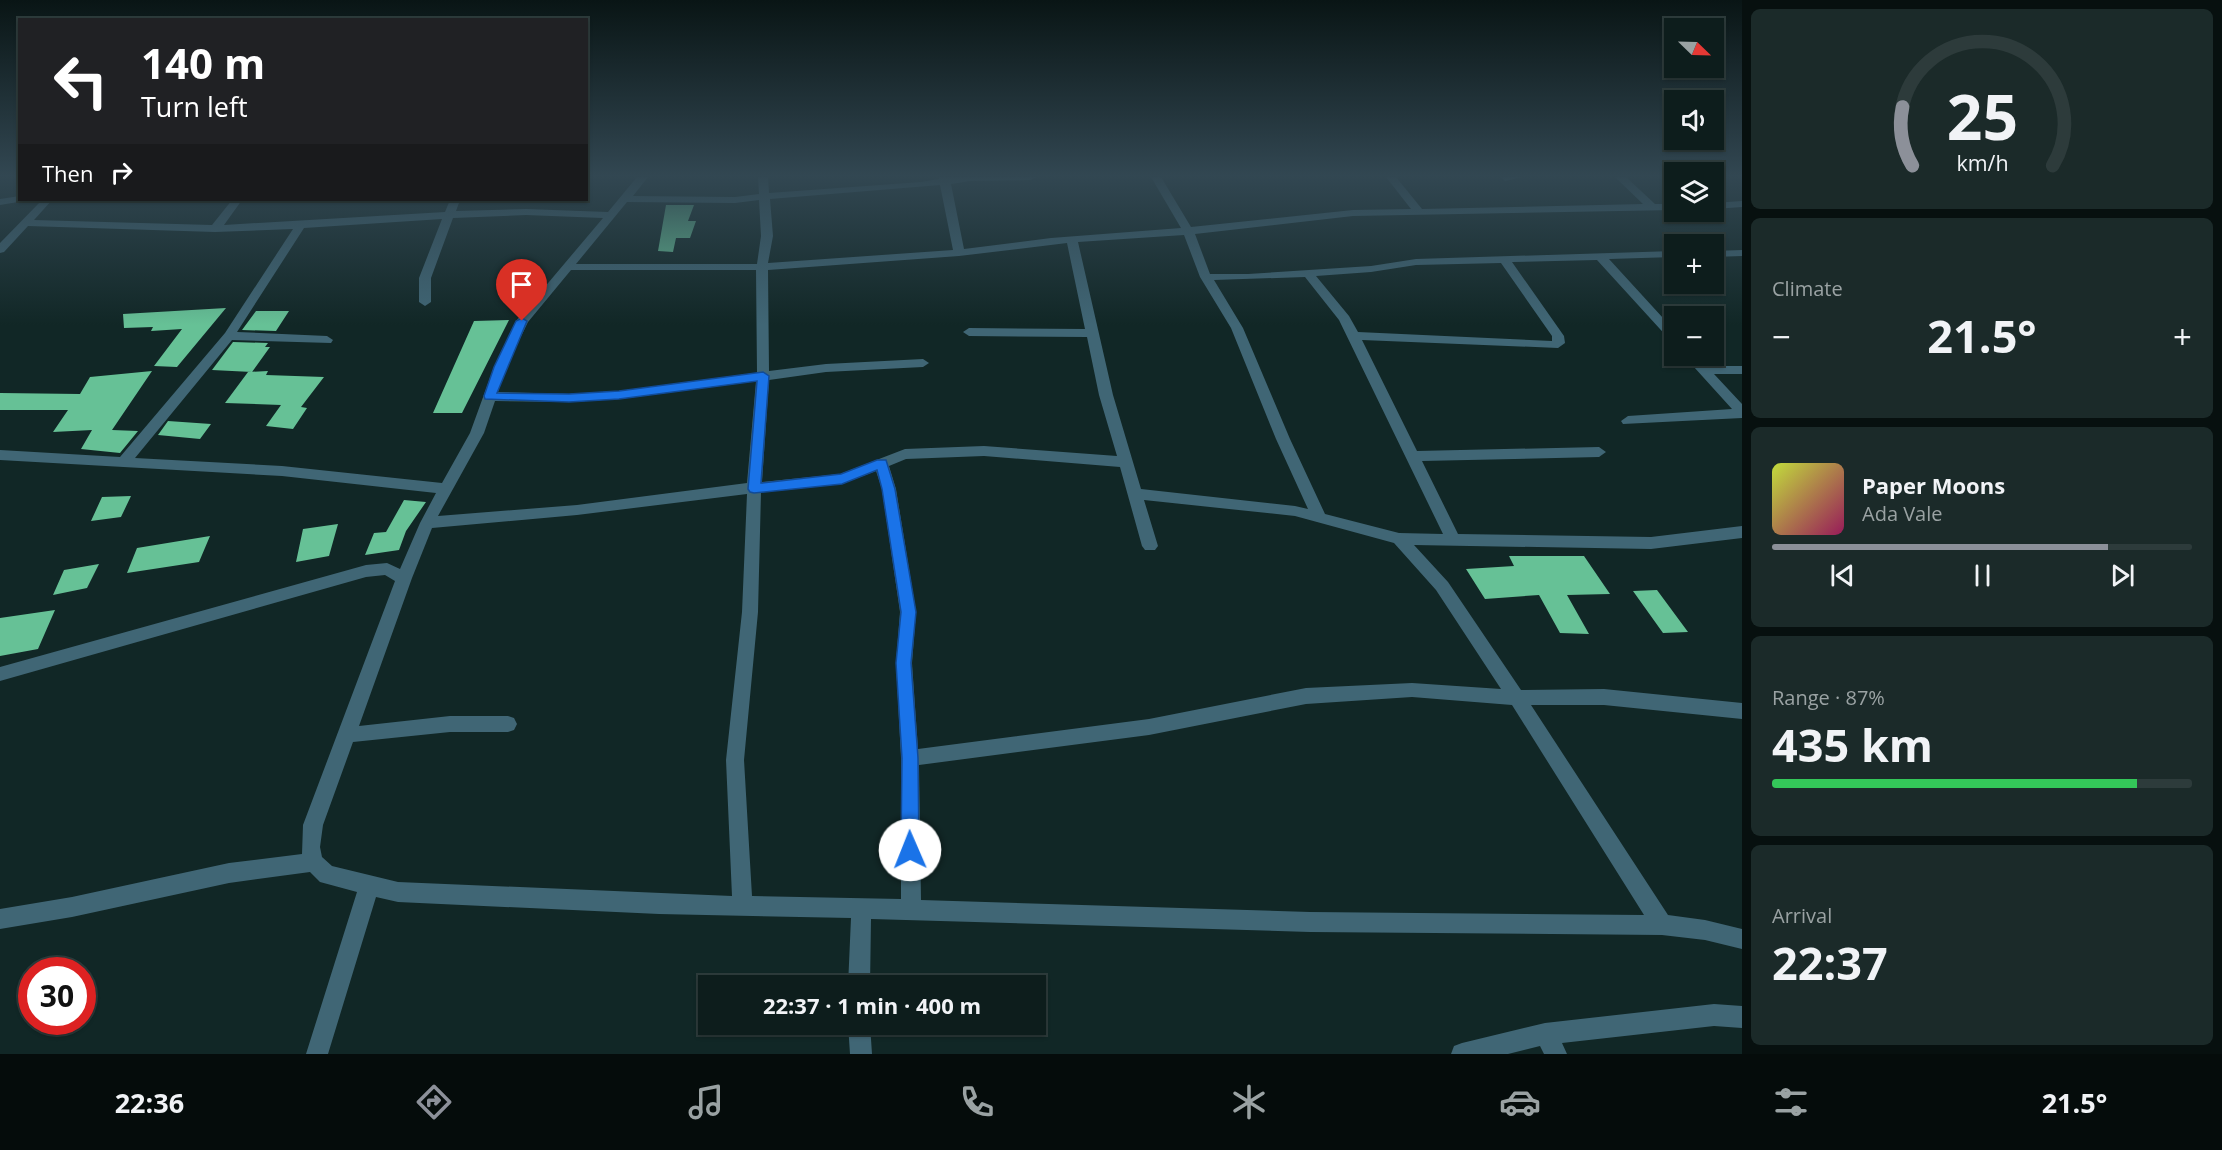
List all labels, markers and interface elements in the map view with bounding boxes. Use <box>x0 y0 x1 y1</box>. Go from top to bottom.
north arrow <box>1664 18 1724 78</box>
map controls <box>1664 18 1724 366</box>
text: 140 m <box>141 34 265 91</box>
icon: left <box>42 42 120 120</box>
text: 25 <box>1946 73 2018 158</box>
text: Turn left <box>141 88 248 125</box>
button: sound <box>1664 90 1724 150</box>
text: km/h <box>1956 148 2008 177</box>
icon: right <box>105 156 138 189</box>
text: Then <box>42 158 93 188</box>
button: layers <box>1664 162 1724 222</box>
button: + <box>1664 234 1724 294</box>
pin <box>496 259 547 321</box>
icon: arrive <box>505 268 538 301</box>
text: Climate <box>1772 275 1843 302</box>
text: 21.5° <box>1927 305 2037 366</box>
button: − <box>1664 306 1724 366</box>
text: − <box>1772 314 1791 359</box>
text: + <box>2173 314 2192 359</box>
text: Paper Moons <box>1862 470 2005 500</box>
text: Ada Vale <box>1862 500 1943 527</box>
icon: previous <box>1826 559 1859 592</box>
icon: pause <box>1966 559 1999 592</box>
icon: next <box>2106 559 2139 592</box>
text: Range · 87% <box>1772 684 1885 711</box>
text: 435 km <box>1772 714 1933 775</box>
position arrow <box>878 818 942 882</box>
text: Arrival <box>1772 902 1832 929</box>
text: 22:37 <box>1772 932 1888 993</box>
speed limit sign: 30 <box>18 957 96 1035</box>
text: 22:37 · 1 min · 400 m <box>763 990 981 1020</box>
icon: directions <box>413 1081 455 1123</box>
icon: music <box>685 1081 727 1123</box>
icon: phone <box>956 1081 998 1123</box>
icon: climate <box>1228 1081 1270 1123</box>
icon: car <box>1499 1081 1541 1123</box>
icon: filters <box>1770 1081 1812 1123</box>
text: 22:36 <box>115 1084 184 1121</box>
text: 21.5° <box>2042 1084 2107 1121</box>

